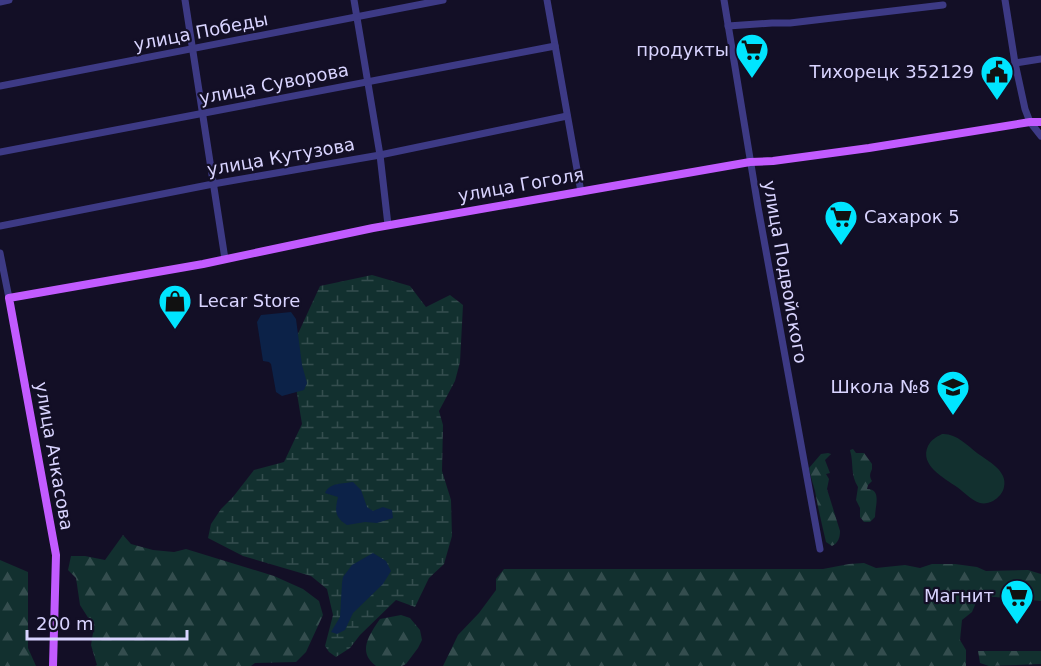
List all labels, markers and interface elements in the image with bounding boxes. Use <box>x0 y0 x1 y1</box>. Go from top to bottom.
street label: улица Победы <box>132 8 270 55</box>
supermarket icon: продукты <box>734 32 770 79</box>
place label: продукты <box>636 39 729 60</box>
public building icon: Тихорецк 352129 <box>979 54 1015 101</box>
street label: улица Суворова <box>197 59 350 108</box>
place label: Тихорецк 352129 <box>809 61 974 82</box>
street label: улица Кутузова <box>205 133 356 180</box>
street label: улица Гоголя <box>456 163 586 206</box>
street label: улица Подвойского <box>759 179 812 365</box>
supermarket icon: Сахарок 5 <box>823 199 859 246</box>
place label: Сахарок 5 <box>864 206 960 227</box>
shop icon: Lecar Store <box>157 283 193 330</box>
place label: Lecar Store <box>198 290 300 311</box>
school or university icon: Школа №8 <box>935 369 971 416</box>
place label: Школа №8 <box>830 376 930 397</box>
street label: улица Ачкасова <box>31 380 78 532</box>
supermarket icon: Магнит <box>999 578 1035 625</box>
place label: Магнит <box>924 585 994 606</box>
scale bar <box>27 603 188 641</box>
text: 200 m <box>36 613 94 634</box>

